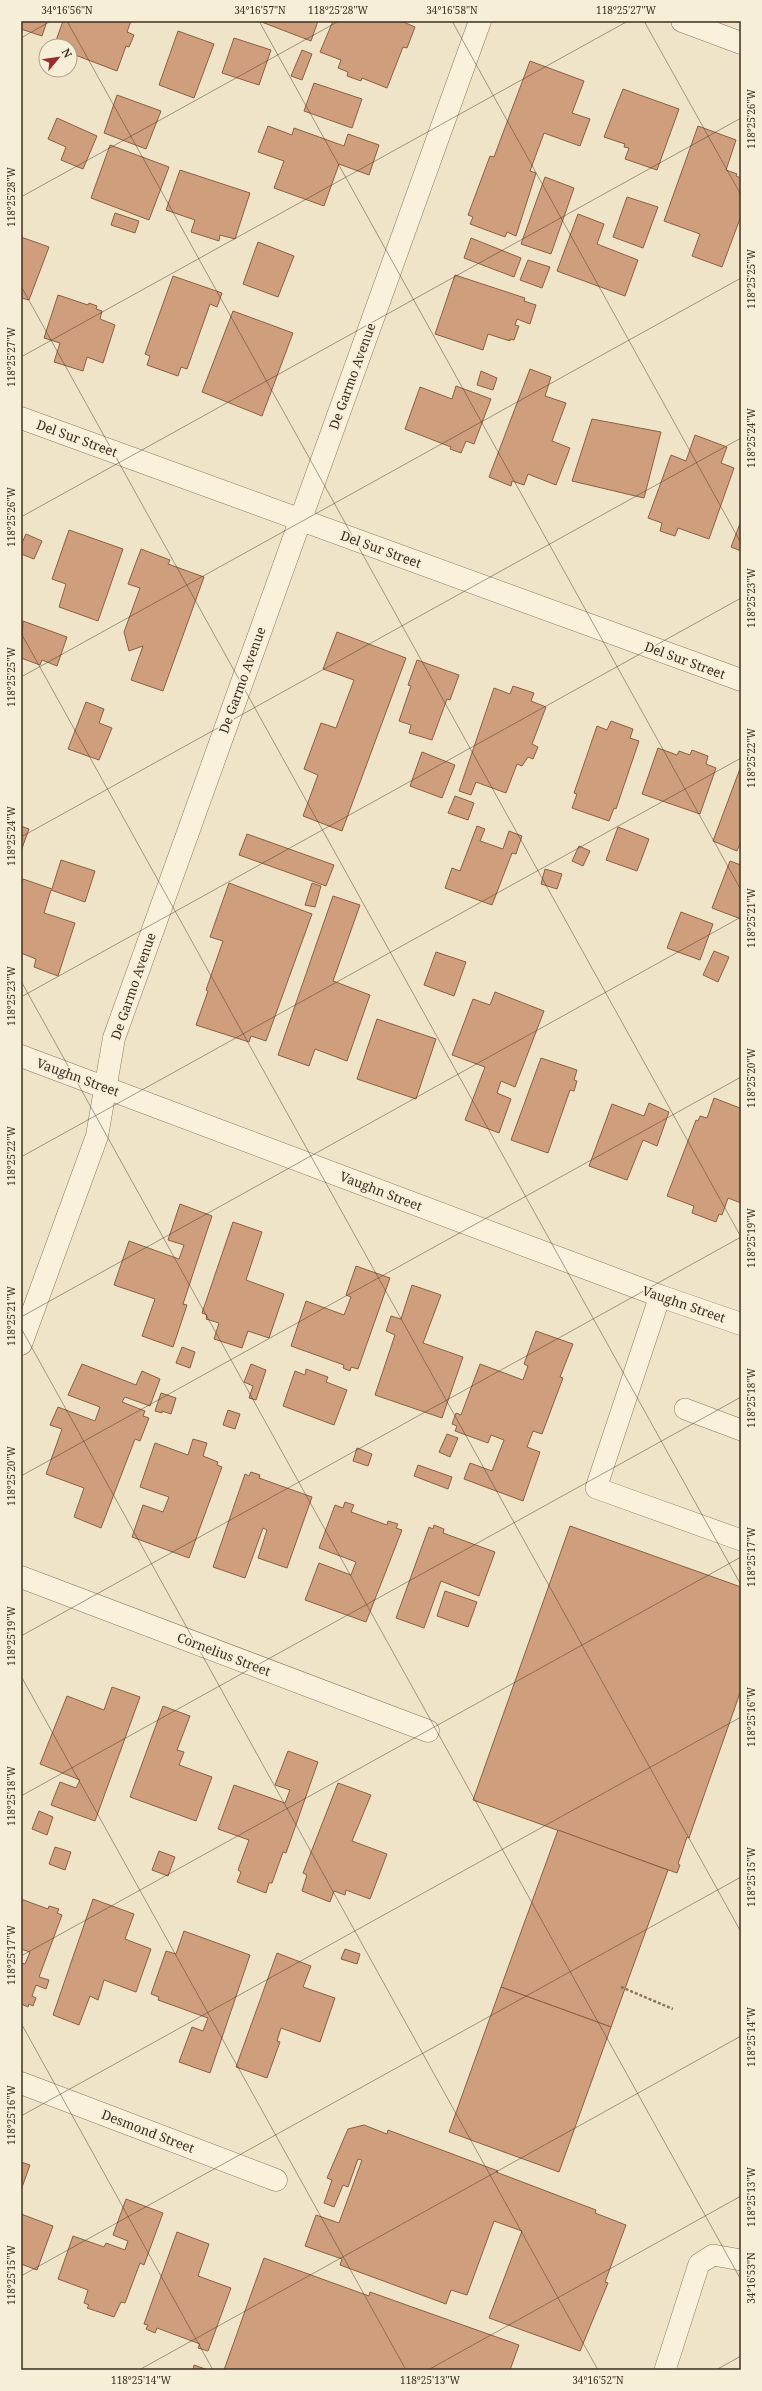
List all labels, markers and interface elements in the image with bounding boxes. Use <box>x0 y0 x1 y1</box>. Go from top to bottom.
text: 34°16'56"N <box>41 3 93 17</box>
text: 34°16'57"N <box>234 3 286 17</box>
text: 118°25'28"W <box>308 3 368 17</box>
text: 34°16'58"N <box>426 3 478 17</box>
text: 118°25'27"W <box>596 3 656 17</box>
north arrow <box>38 38 78 78</box>
text: N <box>59 45 76 61</box>
text: 118°25'26"W <box>744 89 758 149</box>
text: 118°25'28"W <box>4 167 18 227</box>
text: 118°25'25"W <box>744 249 758 309</box>
street label: De Garmo Avenue <box>324 320 380 432</box>
text: 118°25'27"W <box>4 327 18 387</box>
text: 118°25'24"W <box>744 408 758 468</box>
street label: Del Sur Street <box>34 415 120 461</box>
text: 118°25'26"W <box>4 487 18 547</box>
street label: Del Sur Street <box>338 526 424 572</box>
text: 118°25'23"W <box>744 568 758 628</box>
street label: De Garmo Avenue <box>214 624 270 736</box>
street label: Del Sur Street <box>642 637 728 683</box>
text: 118°25'25"W <box>4 647 18 707</box>
text: 118°25'22"W <box>744 728 758 788</box>
text: 118°25'24"W <box>4 806 18 866</box>
text: 118°25'21"W <box>744 888 758 948</box>
street label: De Garmo Avenue <box>106 930 160 1042</box>
text: 118°25'23"W <box>4 966 18 1026</box>
text: 118°25'20"W <box>744 1048 758 1108</box>
street label: Vaughn Street <box>34 1054 122 1100</box>
text: 118°25'22"W <box>4 1126 18 1186</box>
street label: Vaughn Street <box>337 1167 425 1215</box>
text: 118°25'19"W <box>744 1208 758 1268</box>
street label: Vaughn Street <box>640 1281 728 1327</box>
text: 118°25'21"W <box>4 1286 18 1346</box>
text: 118°25'18"W <box>744 1368 758 1428</box>
text: 118°25'20"W <box>4 1446 18 1506</box>
text: 118°25'17"W <box>744 1527 758 1587</box>
text: 118°25'19"W <box>4 1606 18 1666</box>
street label: Cornelius Street <box>175 1628 274 1680</box>
text: 118°25'16"W <box>744 1687 758 1747</box>
text: 118°25'18"W <box>4 1766 18 1826</box>
text: 118°25'15"W <box>744 1847 758 1907</box>
text: 118°25'17"W <box>4 1925 18 1985</box>
text: 118°25'14"W <box>744 2007 758 2067</box>
text: 118°25'16"W <box>4 2085 18 2145</box>
street label: Desmond Street <box>99 2105 197 2157</box>
text: 118°25'13"W <box>744 2167 758 2227</box>
text: 118°25'15"W <box>4 2245 18 2305</box>
text: 34°16'53"N <box>744 2252 758 2304</box>
text: 118°25'14"W <box>111 2373 171 2387</box>
text: 118°25'13"W <box>400 2373 460 2387</box>
text: 34°16'52"N <box>572 2373 624 2387</box>

